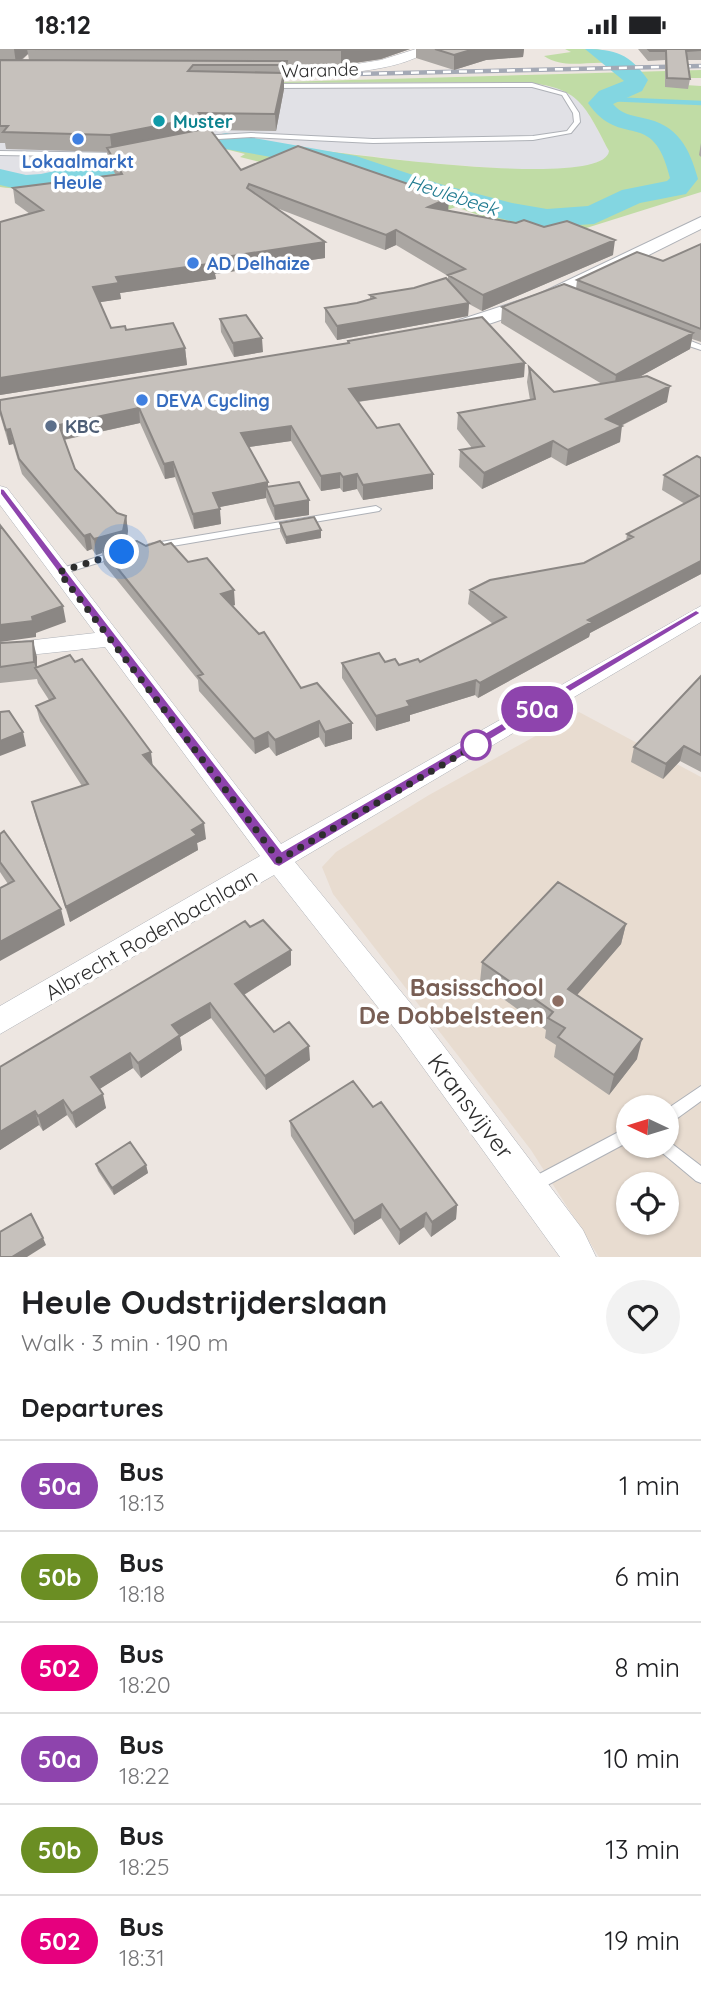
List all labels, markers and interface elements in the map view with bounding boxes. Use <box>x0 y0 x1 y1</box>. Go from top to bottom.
text: 18:12 <box>35 8 91 41</box>
street label: Warande <box>281 57 359 83</box>
place label: Muster <box>173 110 233 133</box>
marker: Muster <box>151 113 167 129</box>
marker: Lokaalmarkt Heule <box>70 131 86 147</box>
place label: Lokaalmarkt Heule <box>22 150 134 194</box>
water label: Heulebeek <box>405 169 503 221</box>
place label: AD Delhaize <box>207 252 310 275</box>
marker: AD Delhaize <box>185 255 201 271</box>
place label: DEVA Cycling <box>156 389 270 412</box>
marker: DEVA Cycling <box>134 392 150 408</box>
place label: KBC <box>65 415 100 438</box>
marker: KBC <box>43 418 59 434</box>
your location <box>104 534 139 569</box>
line badge: 50a <box>497 686 577 732</box>
text: 50a <box>515 694 559 724</box>
unlabelled marker <box>461 730 491 760</box>
street label: Albrecht Rodenbachlaan <box>40 863 262 1005</box>
place label: Basisschool De Dobbelsteen <box>359 972 544 1030</box>
marker: Basisschool De Dobbelsteen <box>550 993 566 1009</box>
street label: Kransvijver <box>422 1047 520 1165</box>
north arrow <box>616 1095 679 1159</box>
map controls <box>616 1095 679 1235</box>
button: locate <box>616 1172 679 1235</box>
button: heart <box>606 1280 680 1354</box>
text: Heule Oudstrijderslaan <box>21 1281 387 1322</box>
text: Walk · 3 min · 190 m <box>21 1328 228 1357</box>
text: Departures <box>21 1391 164 1424</box>
text: Bus <box>119 1455 164 1488</box>
text: 1 min <box>619 1469 680 1502</box>
text: 50a <box>38 1471 81 1501</box>
text: 18:13 <box>119 1488 165 1517</box>
text: Bus <box>119 1546 164 1579</box>
text: 6 min <box>615 1560 680 1593</box>
text: 50b <box>38 1562 81 1592</box>
text: 18:18 <box>119 1579 165 1608</box>
text: Bus <box>119 1637 164 1670</box>
text: 8 min <box>615 1651 680 1684</box>
text: 502 <box>38 1653 81 1683</box>
text: 18:20 <box>119 1670 171 1699</box>
text: Bus <box>119 1728 164 1761</box>
text: 10 min <box>604 1742 680 1775</box>
text: 50a <box>38 1744 81 1774</box>
text: 18:22 <box>119 1761 170 1790</box>
text: Bus <box>119 1819 164 1852</box>
text: 13 min <box>605 1833 680 1866</box>
text: 50b <box>38 1835 81 1865</box>
text: 18:25 <box>119 1852 170 1881</box>
text: Bus <box>119 1910 164 1943</box>
text: 19 min <box>604 1924 680 1957</box>
text: 502 <box>38 1926 81 1956</box>
text: 18:31 <box>119 1943 165 1972</box>

